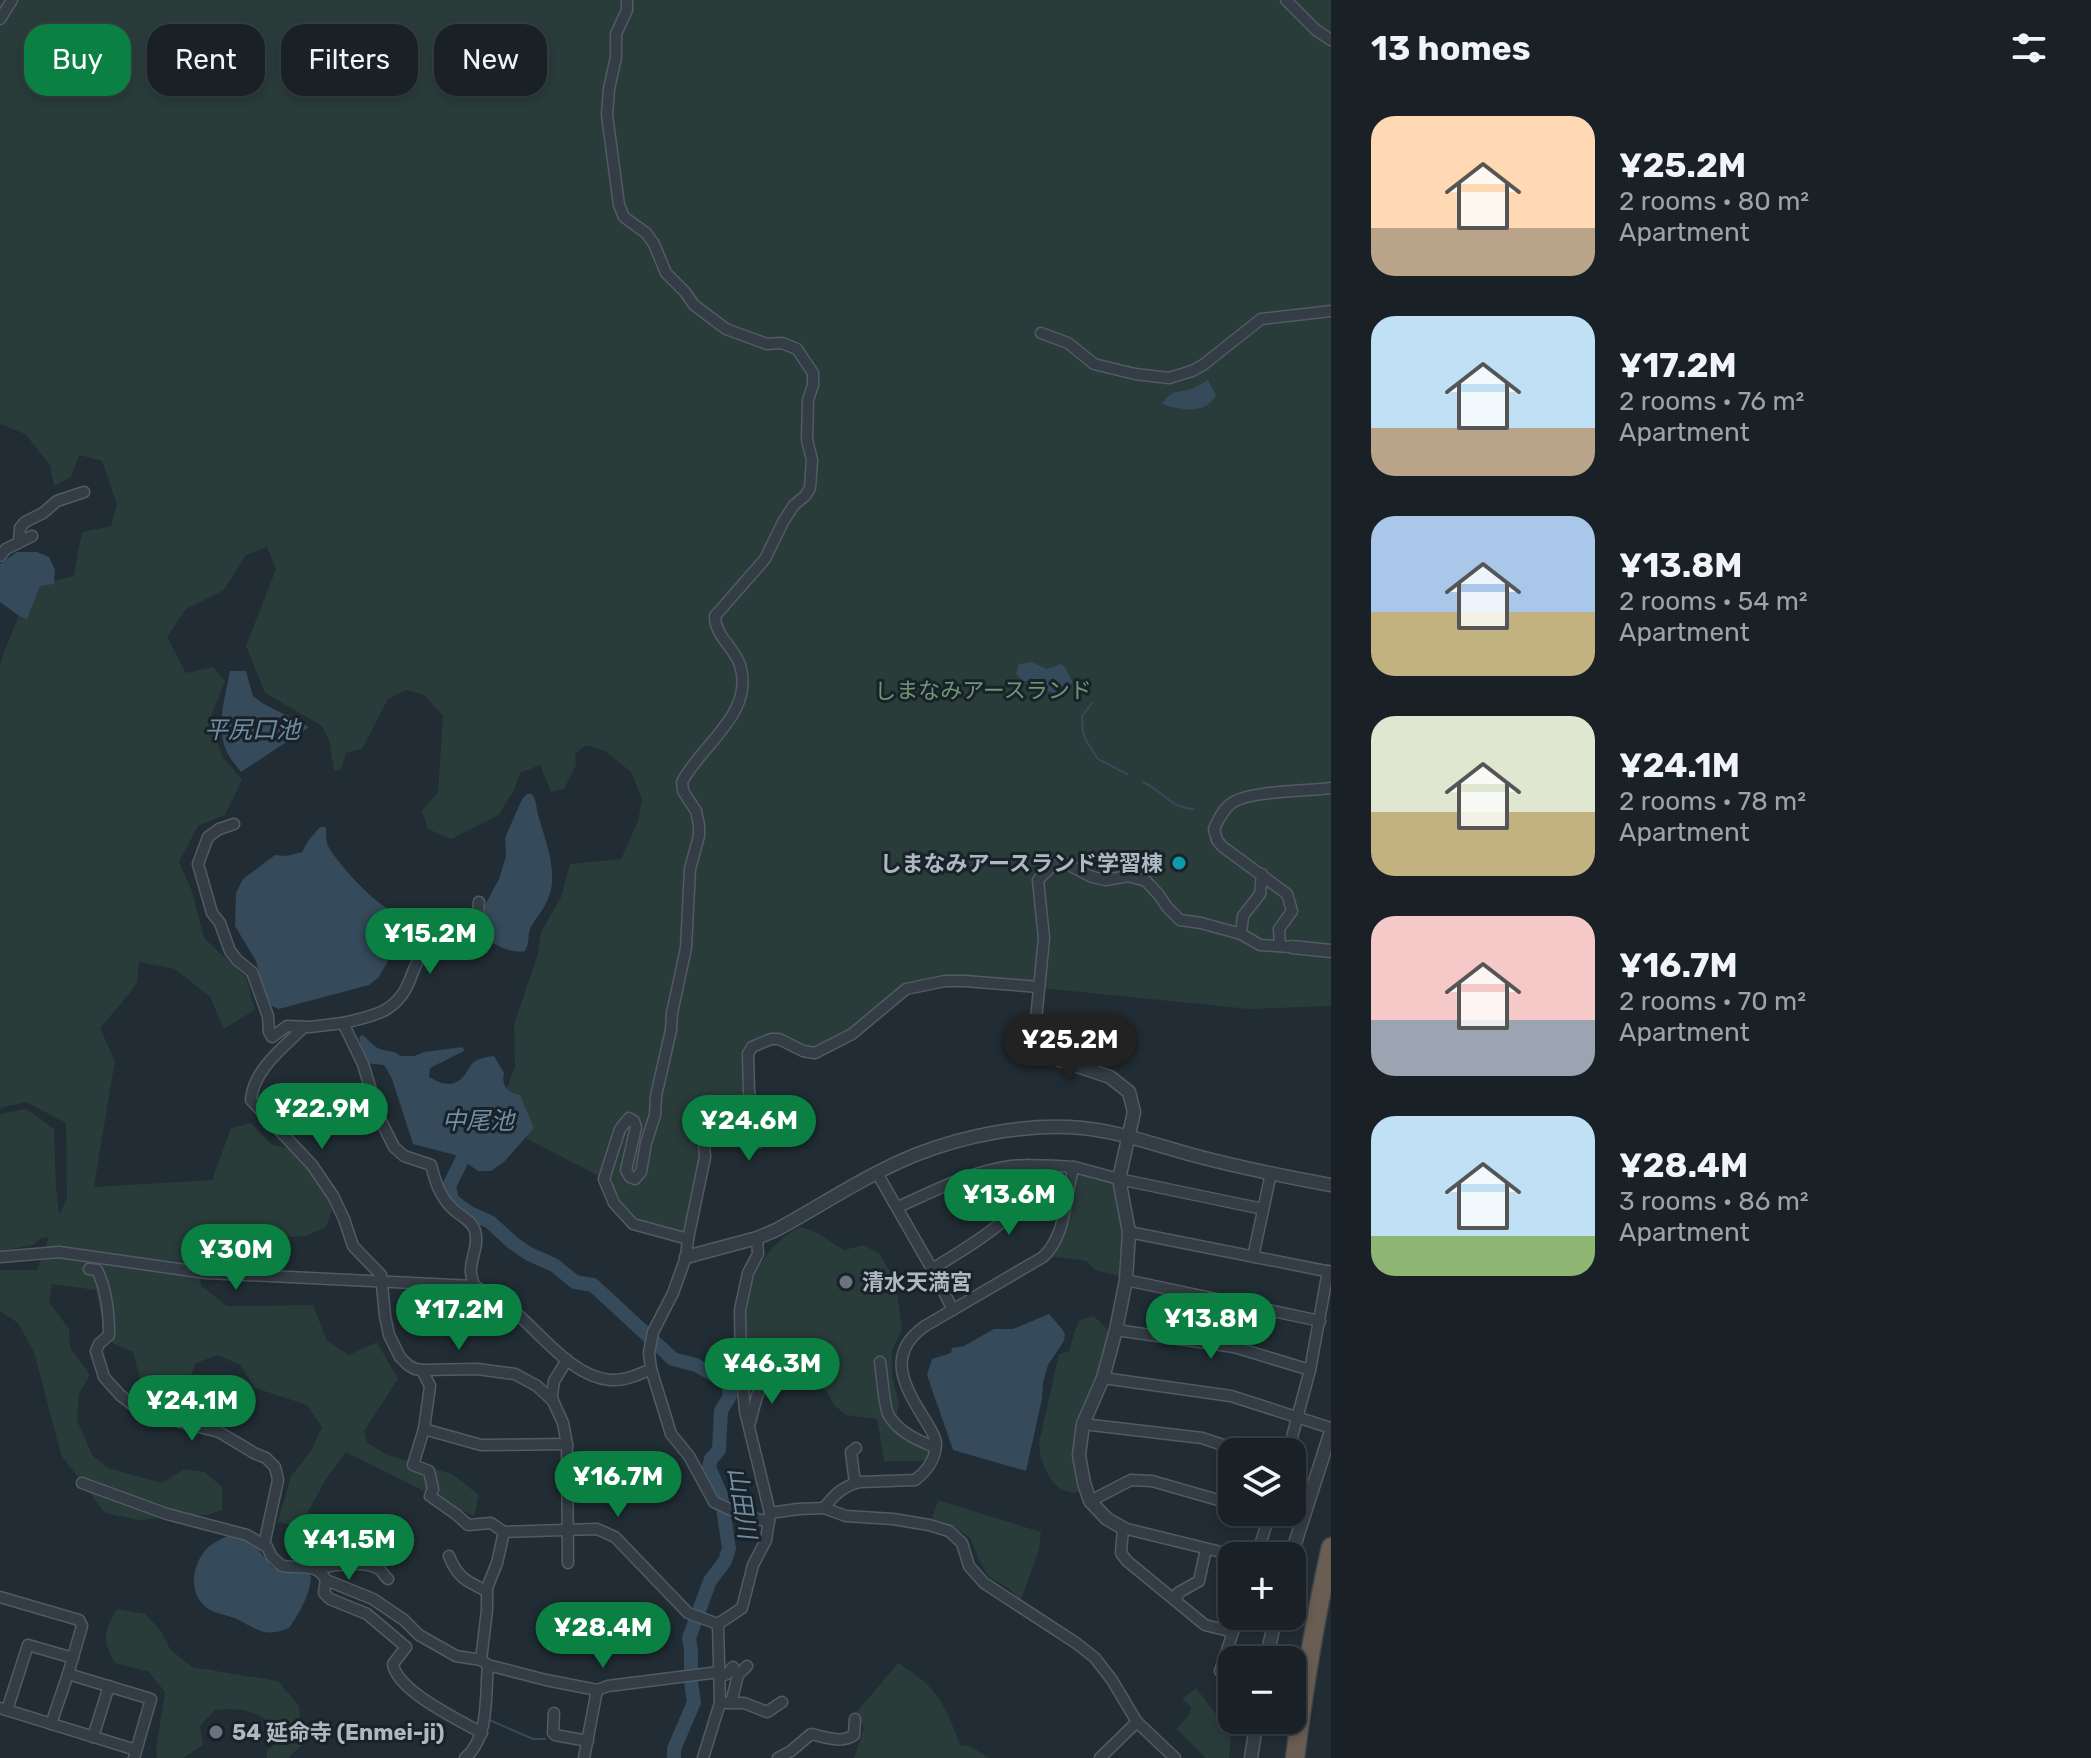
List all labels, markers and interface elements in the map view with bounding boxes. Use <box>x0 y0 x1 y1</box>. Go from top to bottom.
chip: Buy <box>24 24 131 96</box>
chip: Rent <box>147 24 265 96</box>
chip: Filters <box>281 24 418 96</box>
chip: New <box>434 24 547 96</box>
icon: filters <box>2007 26 2051 70</box>
text: 13 homes <box>1371 28 1531 69</box>
text: ¥25.2M <box>1619 145 1746 186</box>
icon: home <box>1435 148 1531 244</box>
text: 2 rooms · 80 m² <box>1619 186 1809 217</box>
text: Apartment <box>1619 217 1750 248</box>
text: ¥17.2M <box>1619 345 1737 386</box>
icon: home <box>1435 348 1531 444</box>
text: 2 rooms · 76 m² <box>1619 386 1804 417</box>
text: Apartment <box>1619 417 1750 448</box>
text: ¥13.8M <box>1619 545 1742 586</box>
icon: home <box>1435 548 1531 644</box>
text: 2 rooms · 54 m² <box>1619 586 1808 617</box>
text: Apartment <box>1619 617 1750 648</box>
park label: しまなみアースランド <box>874 677 1092 704</box>
water label: 平尻口池 <box>204 716 302 744</box>
text: ¥24.1M <box>1619 745 1740 786</box>
icon: home <box>1435 748 1531 844</box>
text: 2 rooms · 78 m² <box>1619 786 1806 817</box>
text: Apartment <box>1619 817 1750 848</box>
place label: しまなみアースランド学習棟 <box>879 850 1163 877</box>
marker: しまなみアースランド学習棟 <box>1170 854 1188 872</box>
pin: ¥15.2M <box>365 908 495 976</box>
text: ¥15.2M <box>383 918 477 949</box>
text: ¥16.7M <box>1619 945 1738 986</box>
icon: home <box>1435 948 1531 1044</box>
text: 2 rooms · 70 m² <box>1619 986 1806 1017</box>
pin: ¥25.2M <box>1005 1014 1135 1082</box>
text: Apartment <box>1619 1017 1750 1048</box>
text: ¥25.2M <box>1021 1024 1119 1055</box>
pin: ¥22.9M <box>257 1083 387 1151</box>
text: ¥22.9M <box>274 1093 370 1124</box>
pin: ¥24.6M <box>684 1095 814 1163</box>
text: ¥24.6M <box>700 1105 798 1136</box>
water label: 中尾池 <box>442 1107 516 1135</box>
text: ¥28.4M <box>1619 1145 1748 1186</box>
icon: home <box>1435 1148 1531 1244</box>
pin: ¥13.6M <box>944 1169 1074 1237</box>
text: ¥13.6M <box>962 1179 1056 1210</box>
text: 3 rooms · 86 m² <box>1619 1186 1809 1217</box>
text: Apartment <box>1619 1217 1750 1248</box>
pin: ¥30M <box>189 1224 283 1292</box>
text: ¥30M <box>199 1234 273 1265</box>
place label: 清水天満宮 <box>862 1269 972 1296</box>
marker: 清水天満宮 <box>837 1273 855 1291</box>
pin: ¥17.2M <box>394 1284 524 1352</box>
pin: ¥13.8M <box>1146 1293 1276 1361</box>
text: ¥17.2M <box>414 1294 504 1325</box>
text: ¥13.8M <box>1164 1303 1258 1334</box>
pin: ¥46.3M <box>707 1338 837 1406</box>
text: ¥46.3M <box>723 1348 821 1379</box>
pin: ¥24.1M <box>127 1375 257 1443</box>
text: ¥24.1M <box>146 1385 238 1416</box>
map controls <box>1218 1438 1306 1734</box>
button: layers <box>1218 1438 1306 1526</box>
pin: ¥16.7M <box>553 1451 683 1519</box>
text: ¥16.7M <box>573 1461 663 1492</box>
water label: 山田川 <box>723 1465 762 1544</box>
pin: ¥41.5M <box>284 1514 414 1582</box>
text: ¥41.5M <box>302 1524 396 1555</box>
button: + <box>1218 1542 1306 1630</box>
pin: ¥28.4M <box>538 1602 668 1670</box>
text: ¥28.4M <box>554 1612 652 1643</box>
button: − <box>1218 1646 1306 1734</box>
place label: 54 延命寺 (Enmei-ji) <box>232 1719 444 1746</box>
marker: 54 延命寺 (Enmei-ji) <box>207 1723 225 1741</box>

